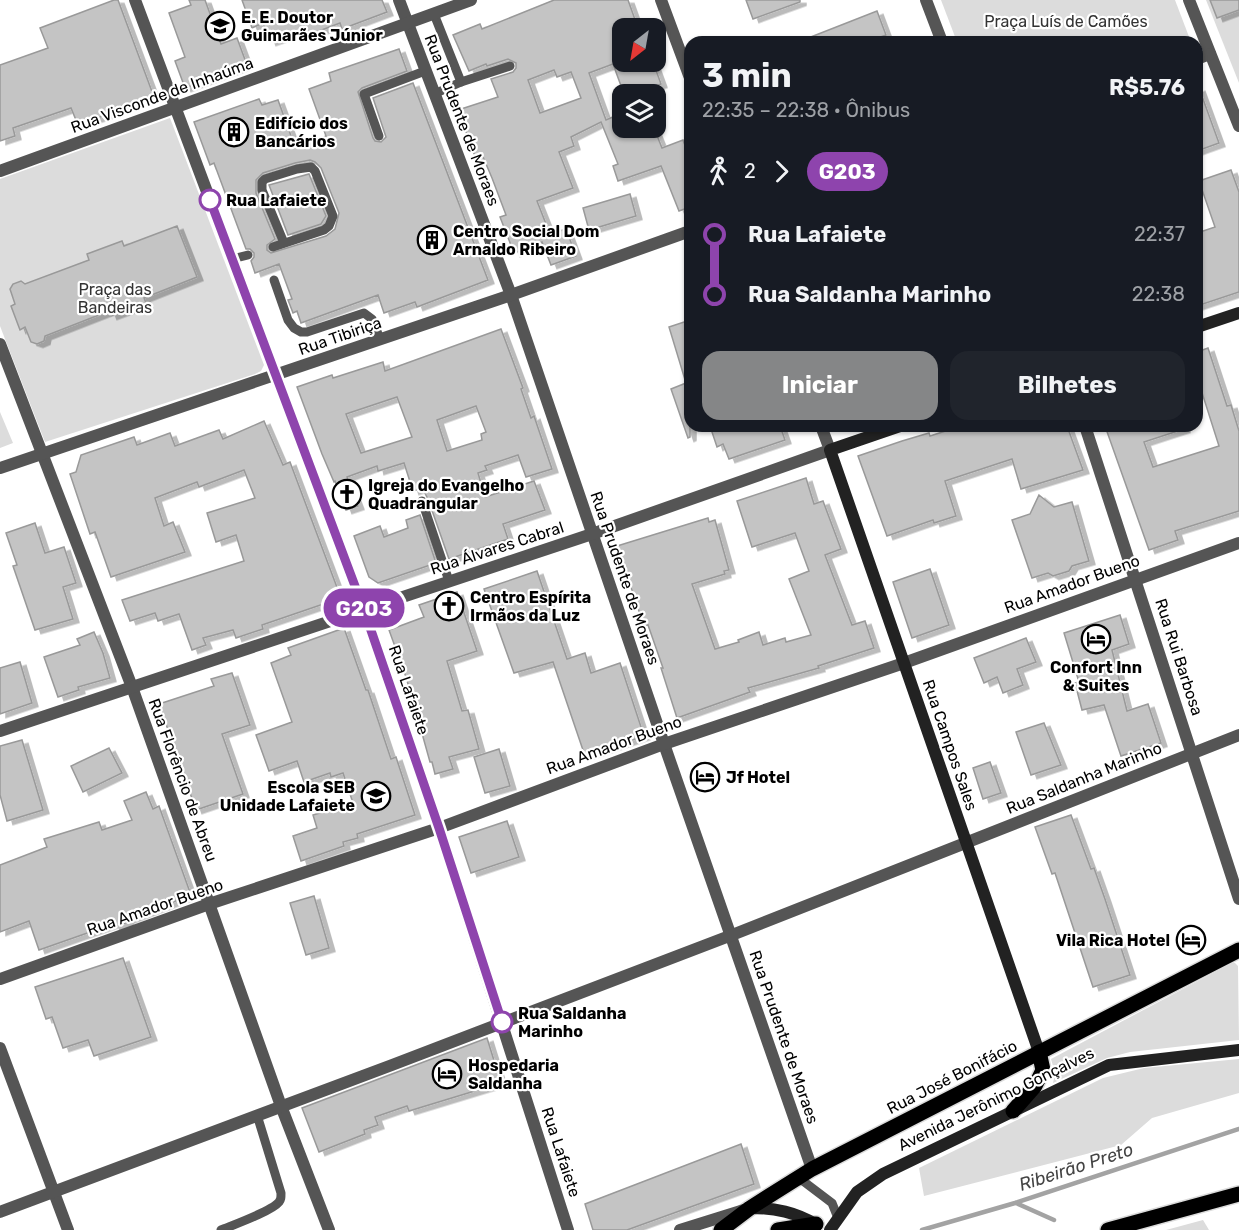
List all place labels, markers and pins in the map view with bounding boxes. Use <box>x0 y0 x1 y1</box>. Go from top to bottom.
place label: E. E. Doutor Guimarães Júnior <box>241 8 383 45</box>
school or university icon: E. E. Doutor Guimarães Júnior <box>204 10 236 42</box>
place label: Edifício dos Bancários <box>255 114 348 151</box>
building icon: Edifício dos Bancários <box>218 116 250 148</box>
marker: Rua Lafaiete <box>199 189 221 211</box>
place label: Rua Lafaiete <box>226 191 327 210</box>
place label: Centro Social Dom Arnaldo Ribeiro <box>453 222 600 259</box>
building icon: Centro Social Dom Arnaldo Ribeiro <box>416 224 448 256</box>
place label: Igreja do Evangelho Quadrangular <box>368 476 525 513</box>
church icon: Igreja do Evangelho Quadrangular <box>331 478 363 510</box>
place label: Centro Espírita Irmãos da Luz <box>470 588 591 625</box>
church icon: Centro Espírita Irmãos da Luz <box>433 590 465 622</box>
hotel icon: Confort Inn & Suites <box>1080 623 1112 655</box>
place label: Confort Inn & Suites <box>1050 658 1142 695</box>
hotel icon: Jf Hotel <box>689 761 721 793</box>
place label: Jf Hotel <box>726 768 790 787</box>
place label: Escola SEB Unidade Lafaiete <box>220 778 355 815</box>
school or university icon: Escola SEB Unidade Lafaiete <box>360 780 392 812</box>
hotel icon: Vila Rica Hotel <box>1175 924 1207 956</box>
place label: Vila Rica Hotel <box>1056 931 1170 950</box>
place label: Rua Saldanha Marinho <box>518 1004 626 1041</box>
marker: Rua Saldanha Marinho <box>491 1011 513 1033</box>
place label: Hospedaria Saldanha <box>468 1056 559 1093</box>
hotel icon: Hospedaria Saldanha <box>431 1058 463 1090</box>

